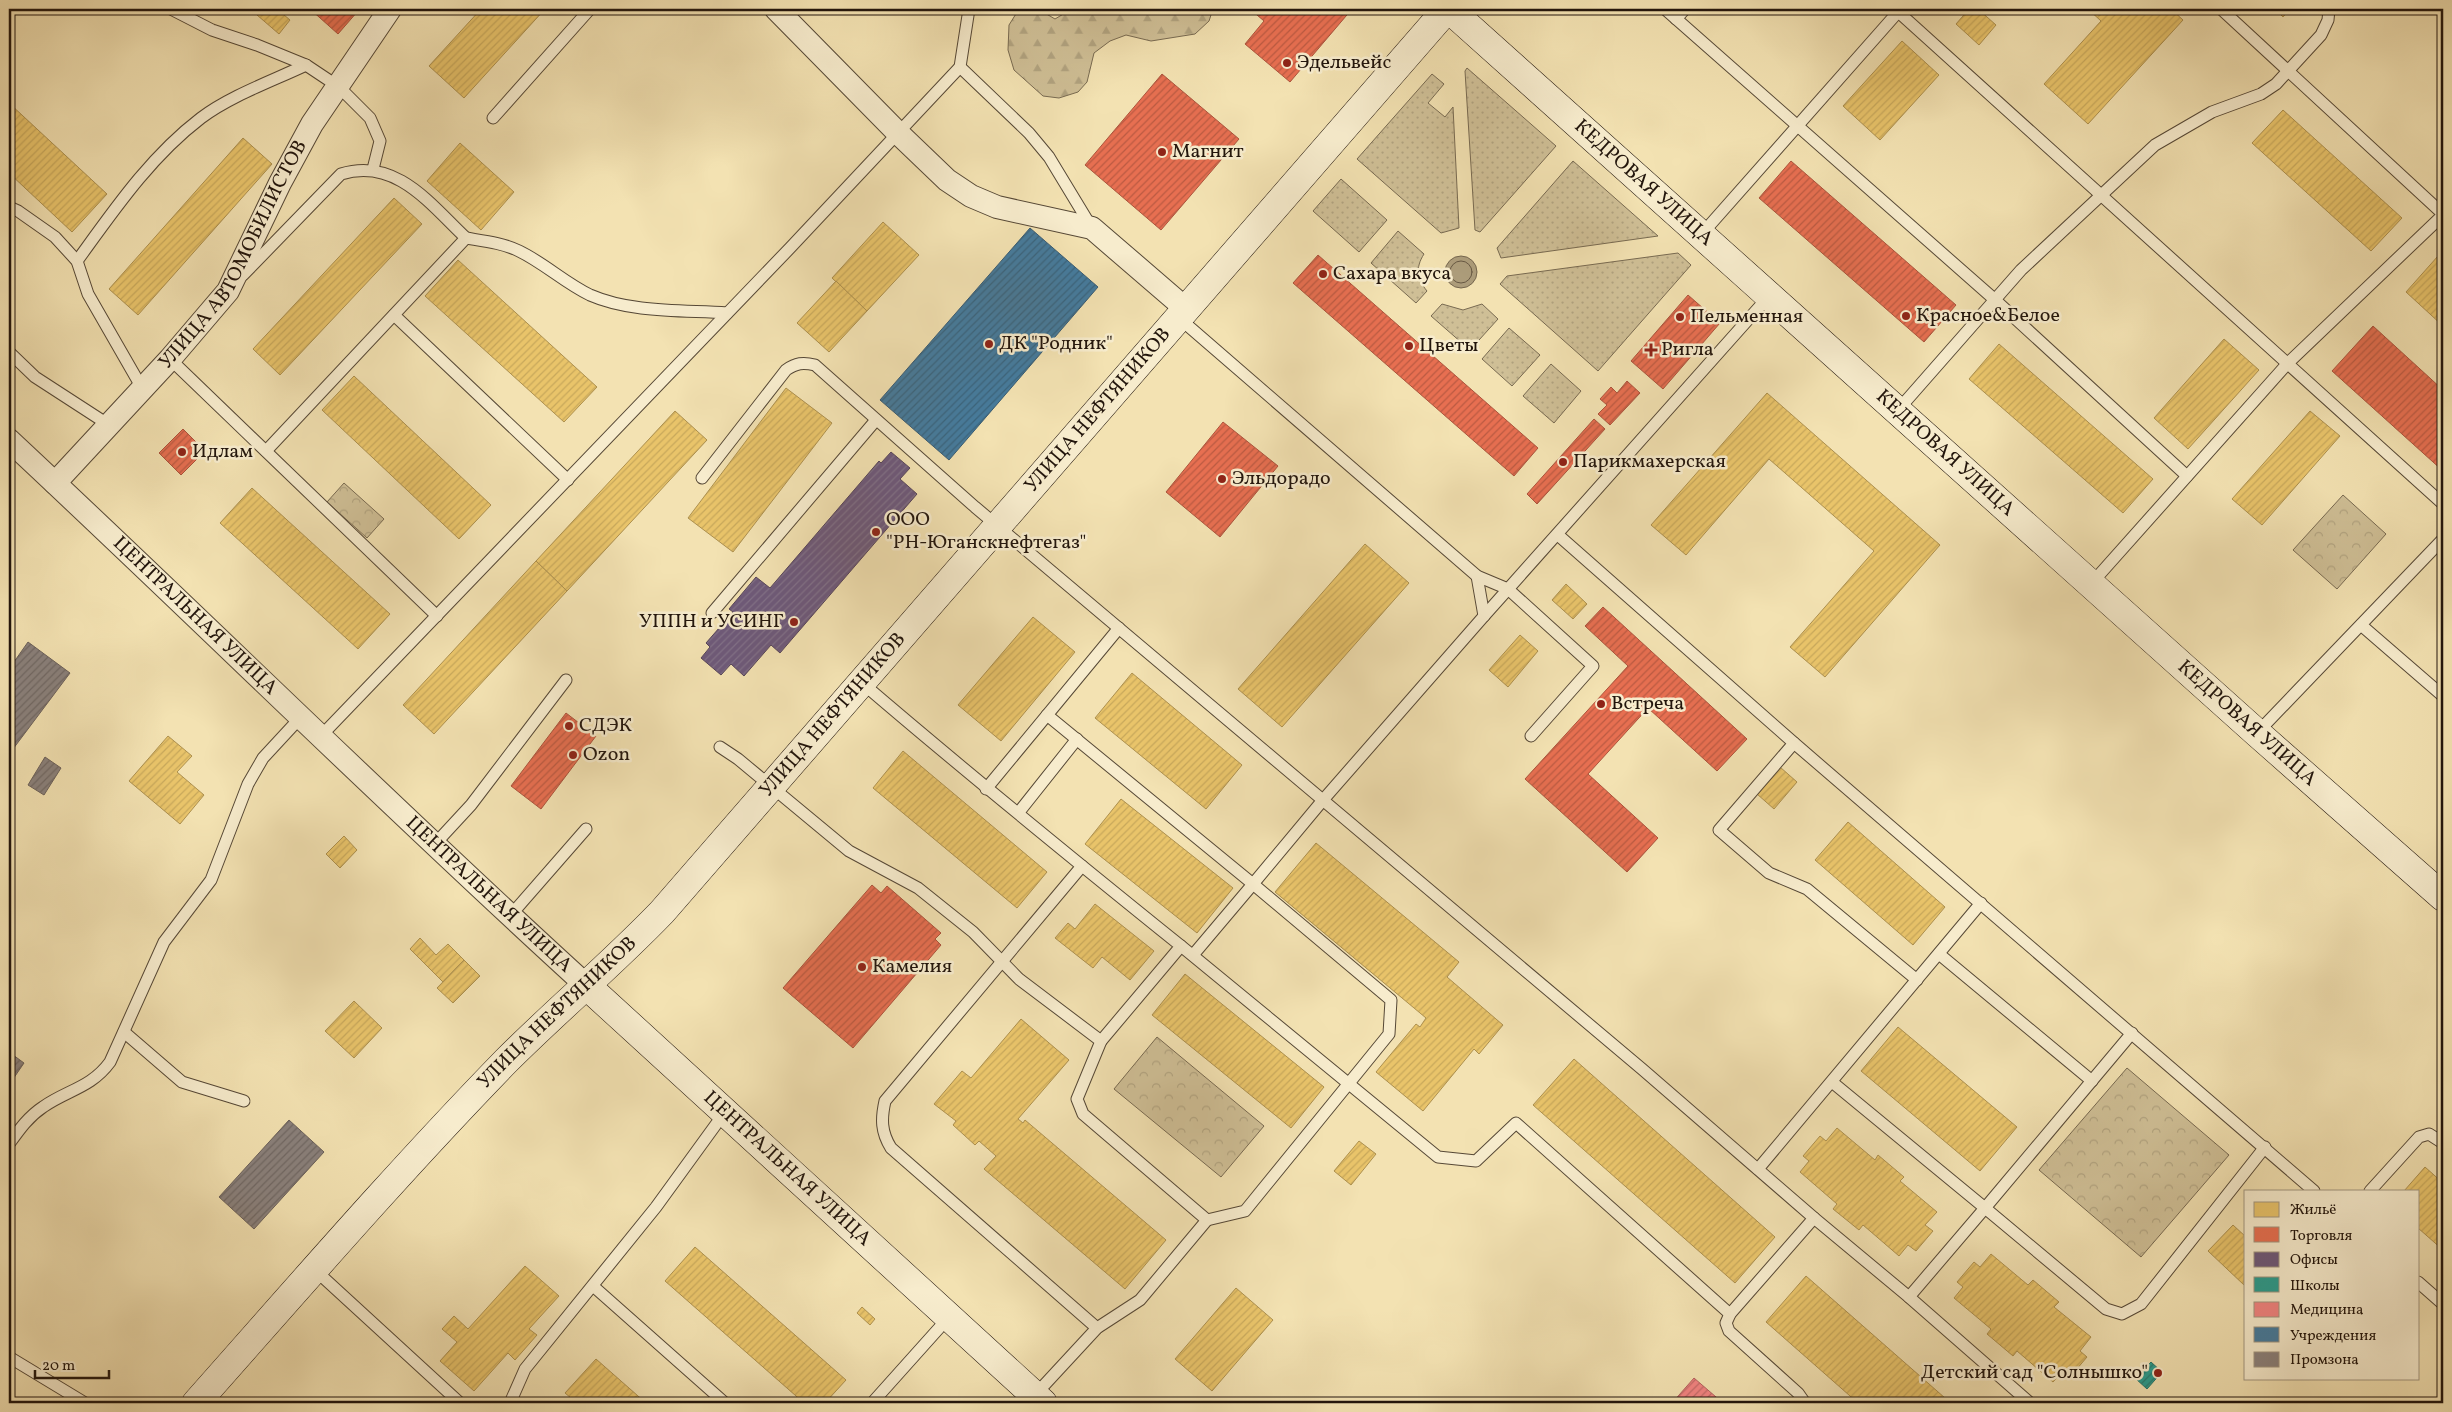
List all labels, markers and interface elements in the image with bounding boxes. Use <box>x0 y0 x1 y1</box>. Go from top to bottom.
place label: Эдельвейс <box>1297 49 1391 77</box>
marker: Эдельвейс <box>1281 57 1293 69</box>
street label: КЕДРОВАЯ УЛИЦА <box>1568 113 1719 253</box>
street label: УЛИЦА АВТОМОБИЛИСТОВ <box>153 135 315 376</box>
place label: Магнит <box>1172 138 1244 166</box>
marker: Магнит <box>1156 146 1168 158</box>
place label: Сахара вкуса <box>1333 260 1451 288</box>
marker: Сахара вкуса <box>1317 268 1329 280</box>
place label: Красное&Белое <box>1916 302 2060 330</box>
place label: Пельменная <box>1690 303 1803 331</box>
marker: Красное&Белое <box>1900 310 1912 322</box>
marker: Пельменная <box>1674 311 1686 323</box>
street label: УЛИЦА НЕФТЯНИКОВ <box>1018 322 1178 499</box>
place label: ДК "Родник" <box>999 330 1113 358</box>
place label: Цветы <box>1419 332 1478 360</box>
place label: Ригла <box>1661 336 1714 364</box>
marker: ДК "Родник" <box>983 338 995 350</box>
marker: Цветы <box>1403 340 1415 352</box>
marker: Ригла <box>1645 344 1657 356</box>
street label: КЕДРОВАЯ УЛИЦА <box>1869 383 2021 523</box>
place label: Идлам <box>192 438 253 466</box>
marker: Идлам <box>176 446 188 458</box>
place label: Парикмахерская <box>1573 448 1726 476</box>
marker: Парикмахерская <box>1557 456 1569 468</box>
place label: Эльдорадо <box>1232 465 1331 493</box>
marker: Эльдорадо <box>1216 473 1228 485</box>
place label: ООО "РН-Юганскнефтегаз" <box>886 506 1086 557</box>
marker: ООО "РН-Юганскнефтегаз" <box>870 526 882 538</box>
street label: ЦЕНТРАЛЬНАЯ УЛИЦА <box>106 530 284 702</box>
place label: УППН и УСИНГ <box>639 608 784 636</box>
marker: УППН и УСИНГ <box>788 616 800 628</box>
street label: УЛИЦА НЕФТЯНИКОВ <box>753 627 913 804</box>
street label: КЕДРОВАЯ УЛИЦА <box>2171 654 2323 793</box>
place label: Встреча <box>1611 690 1684 718</box>
marker: Встреча <box>1595 698 1607 710</box>
place label: СДЭК <box>579 712 632 740</box>
marker: СДЭК <box>563 720 575 732</box>
place label: Ozon <box>583 741 630 769</box>
marker: Ozon <box>567 749 579 761</box>
street label: ЦЕНТРАЛЬНАЯ УЛИЦА <box>399 810 578 980</box>
street label: УЛИЦА НЕФТЯНИКОВ <box>472 930 643 1096</box>
place label: Камелия <box>872 953 952 981</box>
marker: Камелия <box>856 961 868 973</box>
street label: ЦЕНТРАЛЬНАЯ УЛИЦА <box>697 1085 877 1253</box>
legend <box>2244 1190 2420 1380</box>
text: Жильё <box>2290 1200 2336 1221</box>
text: Торговля <box>2290 1226 2352 1247</box>
text: Офисы <box>2290 1250 2338 1271</box>
text: Школы <box>2290 1276 2340 1297</box>
text: Медицина <box>2290 1300 2363 1321</box>
text: Учреждения <box>2290 1326 2376 1347</box>
scale bar <box>35 1347 109 1379</box>
text: Промзона <box>2290 1350 2359 1371</box>
text: 20 m <box>42 1356 75 1377</box>
place label: Детский сад "Солнышко" <box>1921 1359 2148 1387</box>
marker: Детский сад "Солнышко" <box>2152 1367 2164 1379</box>

